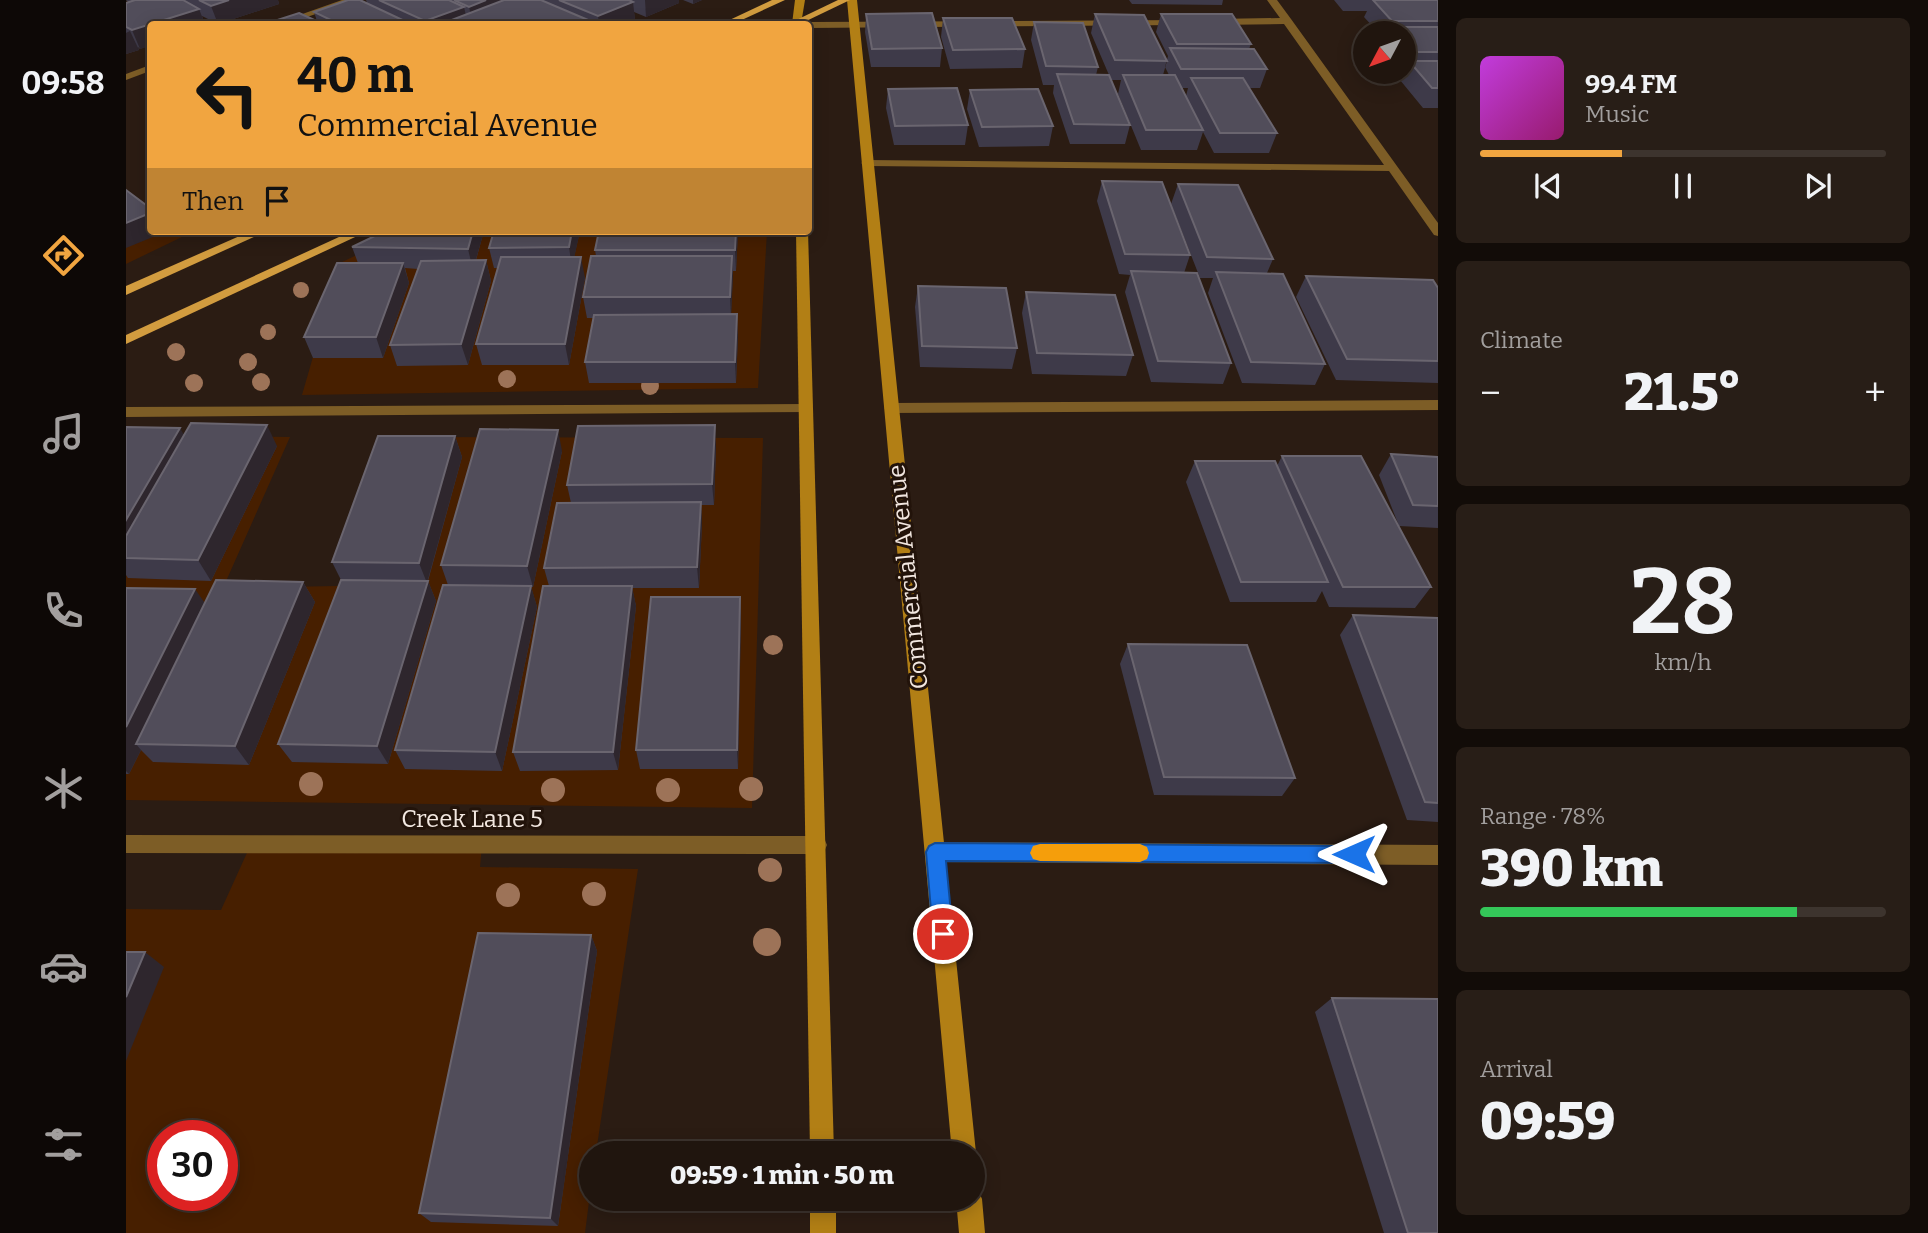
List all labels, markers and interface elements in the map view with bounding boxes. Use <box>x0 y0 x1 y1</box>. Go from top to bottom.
north arrow <box>1353 21 1416 84</box>
map controls <box>1353 21 1416 84</box>
text: 40 m <box>297 46 414 105</box>
icon: left <box>182 49 273 140</box>
text: 09:58 <box>21 64 105 102</box>
text: 99.4 FM <box>1585 69 1677 100</box>
text: Music <box>1585 100 1649 128</box>
text: Commercial Avenue <box>297 106 598 144</box>
icon: previous <box>1529 167 1567 205</box>
icon: pause <box>1664 167 1702 205</box>
icon: next <box>1799 167 1837 205</box>
icon: arrive <box>258 182 296 220</box>
text: Then <box>182 186 244 217</box>
icon: directions <box>39 231 88 280</box>
text: Climate <box>1480 326 1563 354</box>
text: 21.5° <box>1624 361 1741 424</box>
text: − <box>1480 370 1501 416</box>
text: + <box>1864 370 1886 416</box>
icon: music <box>39 409 88 458</box>
street label: Commercial Avenue <box>882 463 934 691</box>
text: 28 <box>1630 548 1736 657</box>
icon: phone <box>39 586 88 635</box>
text: km/h <box>1655 648 1711 676</box>
icon: climate <box>39 764 88 813</box>
text: Range · 78% <box>1480 802 1606 830</box>
street label: Creek Lane 5 <box>401 805 543 833</box>
position arrow <box>1317 817 1391 891</box>
text: 390 km <box>1480 837 1663 900</box>
pin <box>913 904 973 964</box>
icon: arrive <box>924 915 962 953</box>
icon: car <box>39 942 88 991</box>
text: Arrival <box>1480 1055 1553 1083</box>
text: 09:59 <box>1480 1090 1615 1153</box>
icon: filters <box>39 1120 88 1169</box>
speed limit sign: 30 <box>147 1120 238 1211</box>
text: 09:59 · 1 min · 50 m <box>670 1160 894 1191</box>

